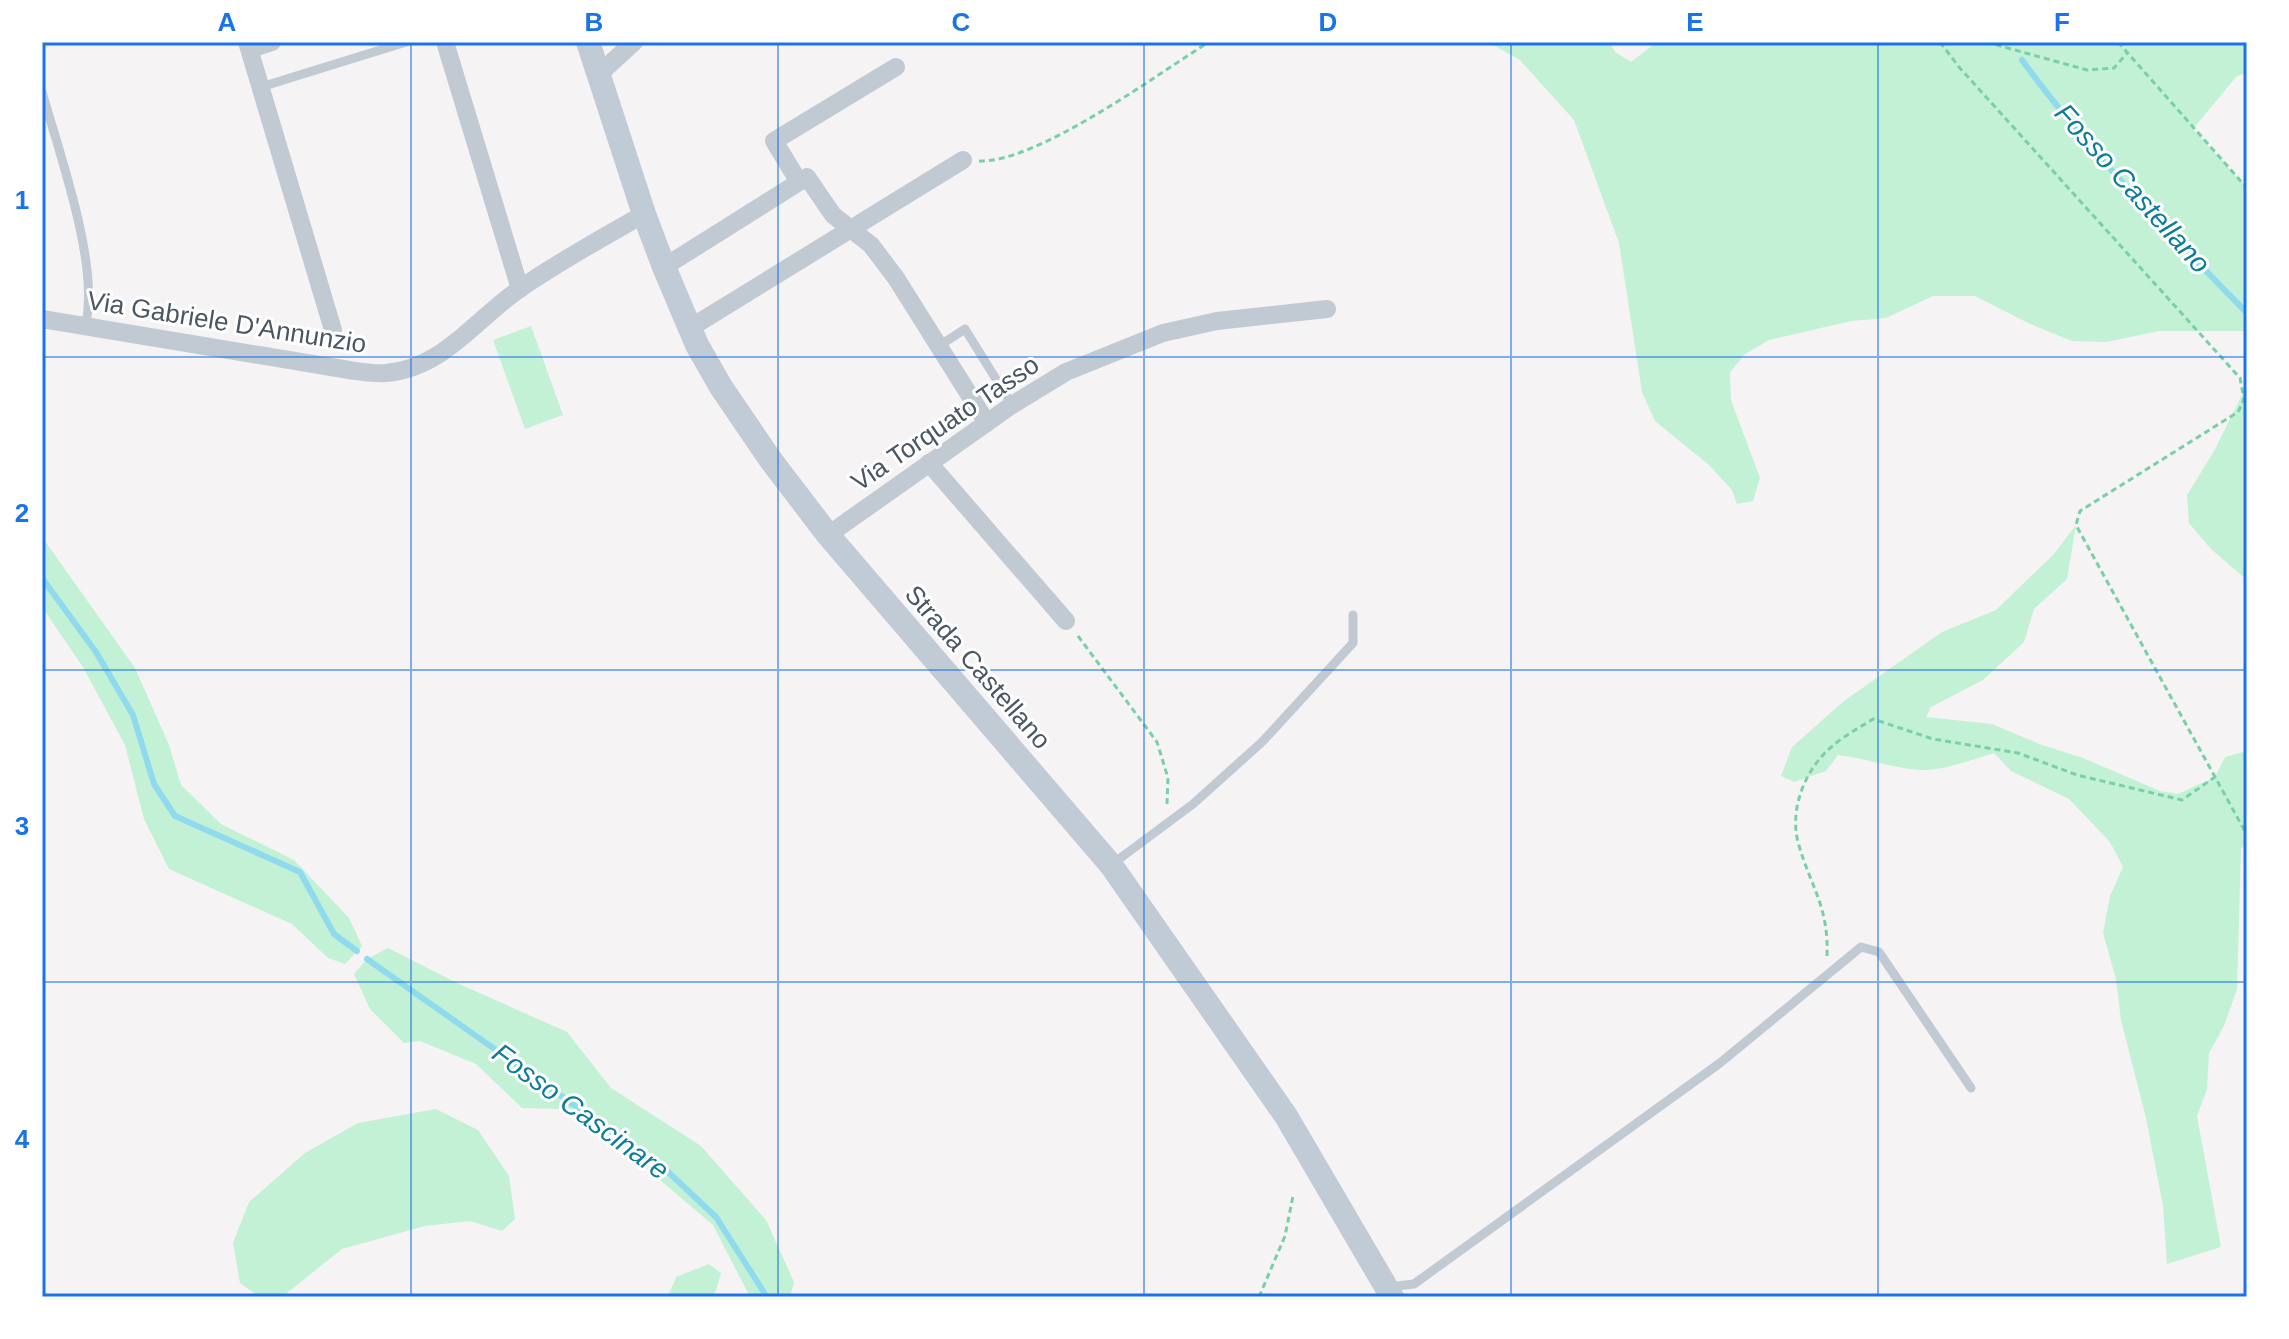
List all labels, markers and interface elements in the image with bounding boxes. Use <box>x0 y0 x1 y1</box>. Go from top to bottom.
text: A <box>218 7 237 37</box>
text: B <box>585 7 603 37</box>
text: C <box>952 7 971 37</box>
text: D <box>1319 7 1337 37</box>
text: E <box>1686 7 1704 37</box>
text: F <box>2054 7 2070 37</box>
water label: Fosso Castellano <box>2049 98 2217 279</box>
text: 1 <box>15 185 29 215</box>
street label: Via Gabriele D'Annunzio <box>85 285 369 359</box>
street label: Via Torquato Tasso <box>846 349 1044 497</box>
text: 2 <box>15 498 29 528</box>
street label: Strada Castellano <box>899 579 1057 755</box>
text: 3 <box>15 811 29 841</box>
water label: Fosso Cascinare <box>487 1037 675 1186</box>
text: 4 <box>15 1124 30 1154</box>

